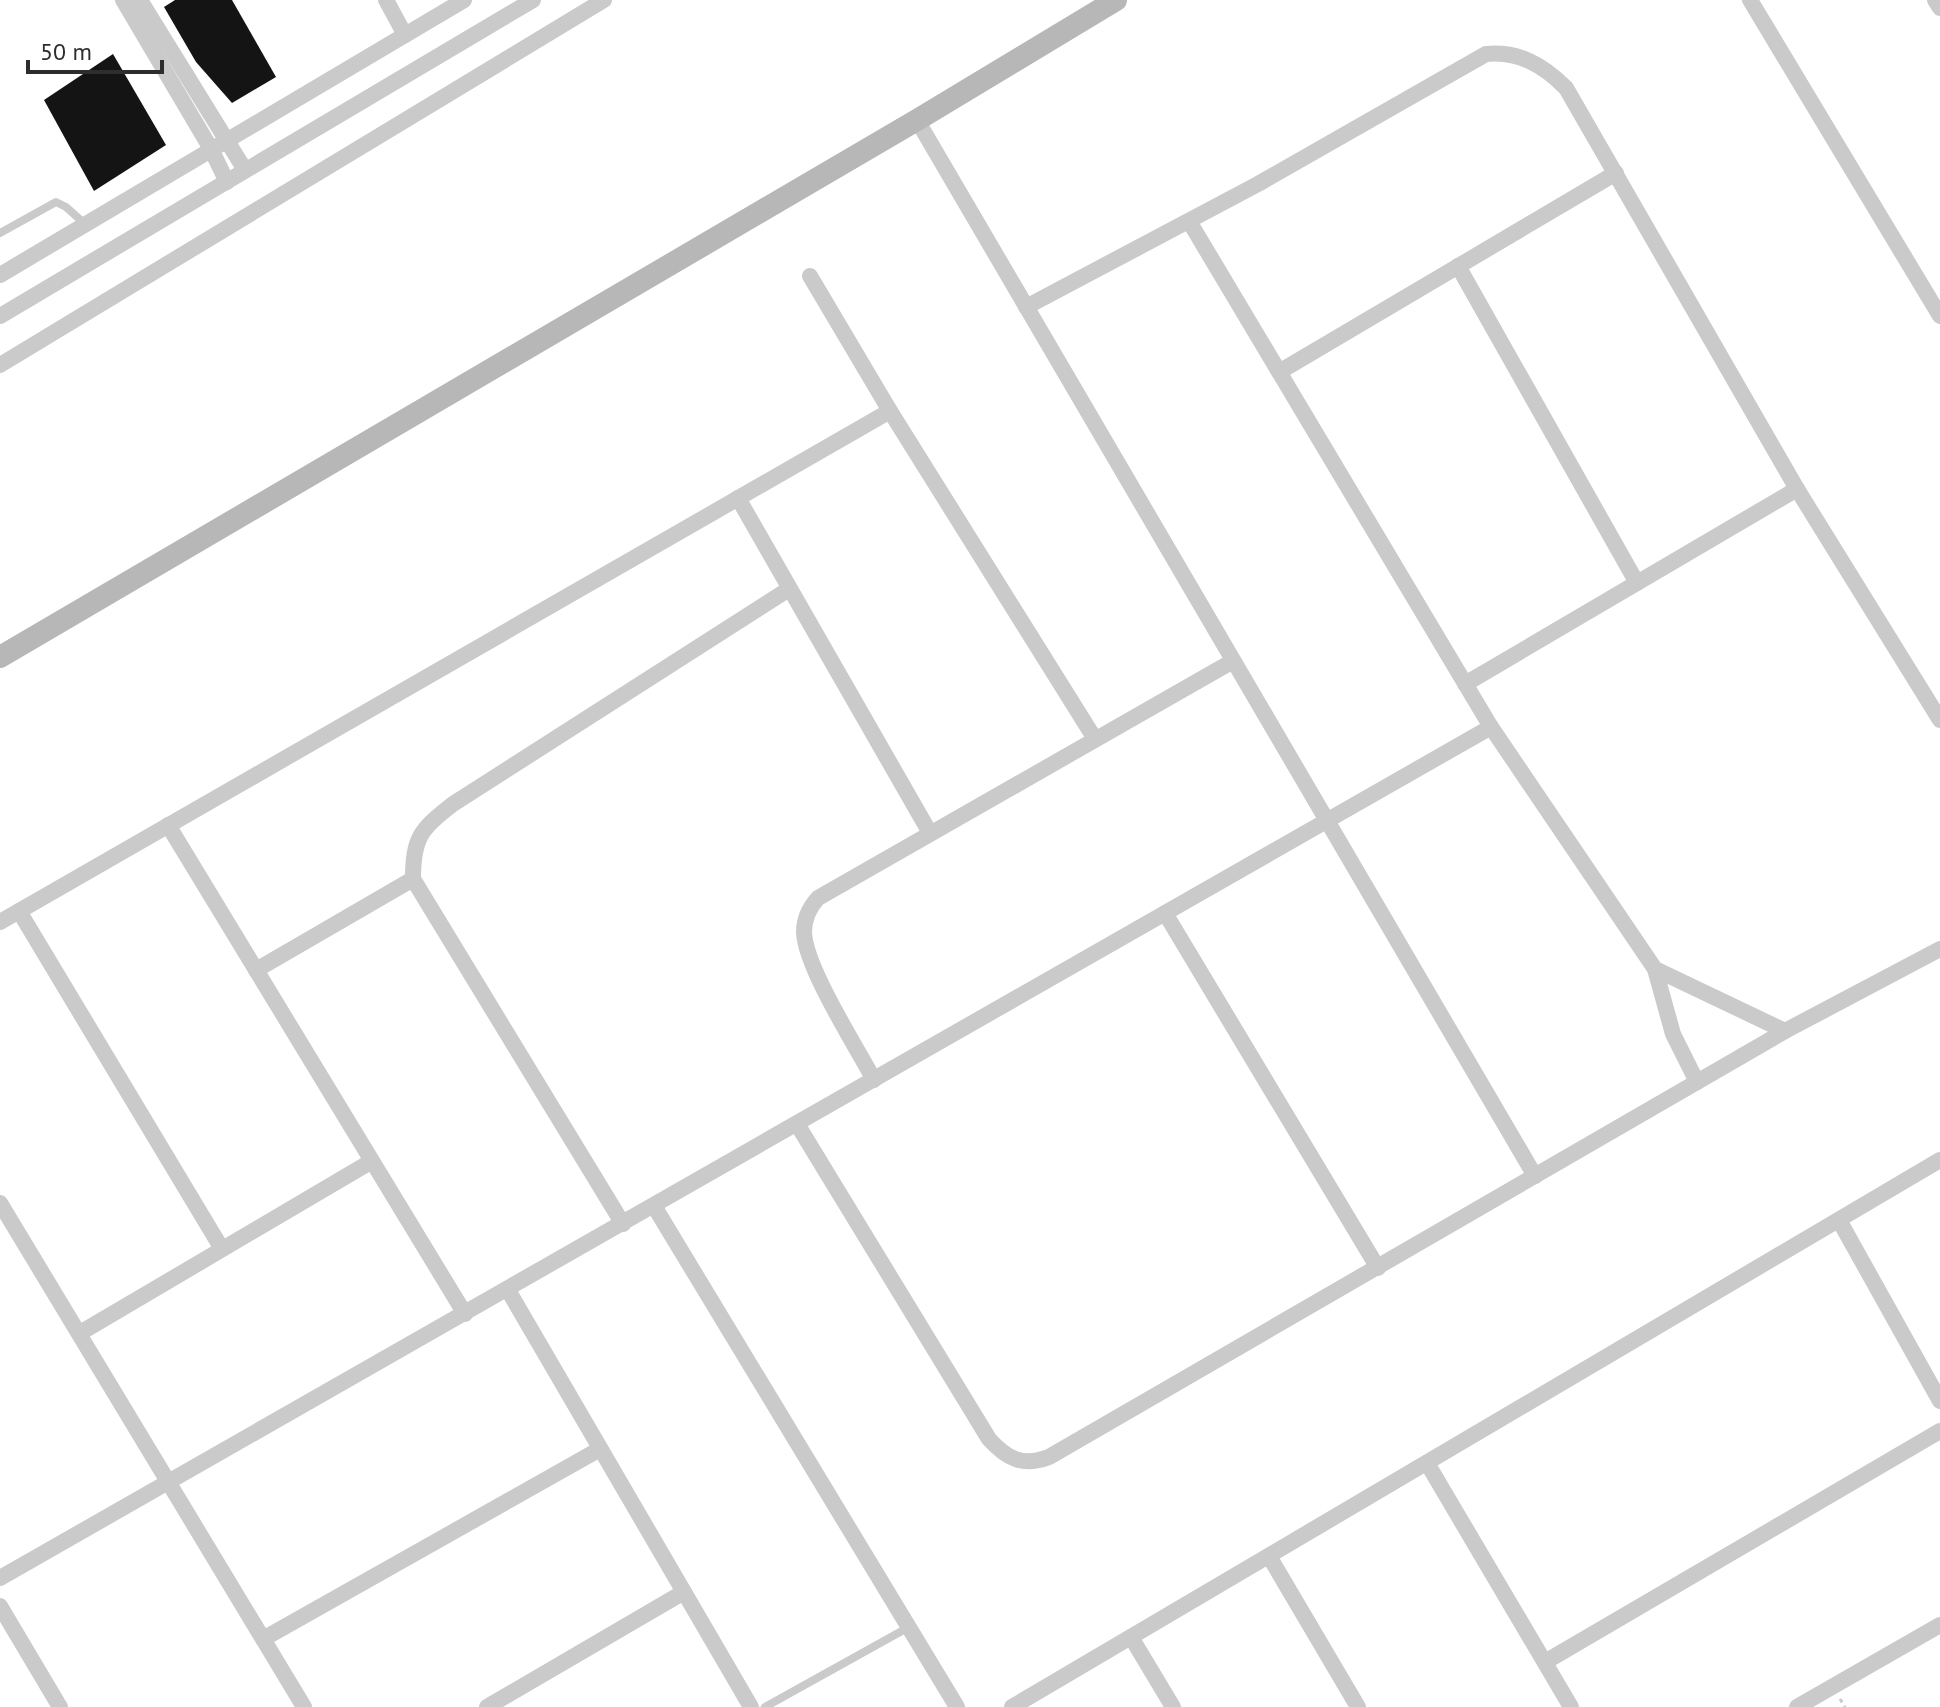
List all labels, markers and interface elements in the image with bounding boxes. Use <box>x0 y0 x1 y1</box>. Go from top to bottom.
scale bar <box>28 24 162 74</box>
text: 50 m <box>40 36 92 67</box>

